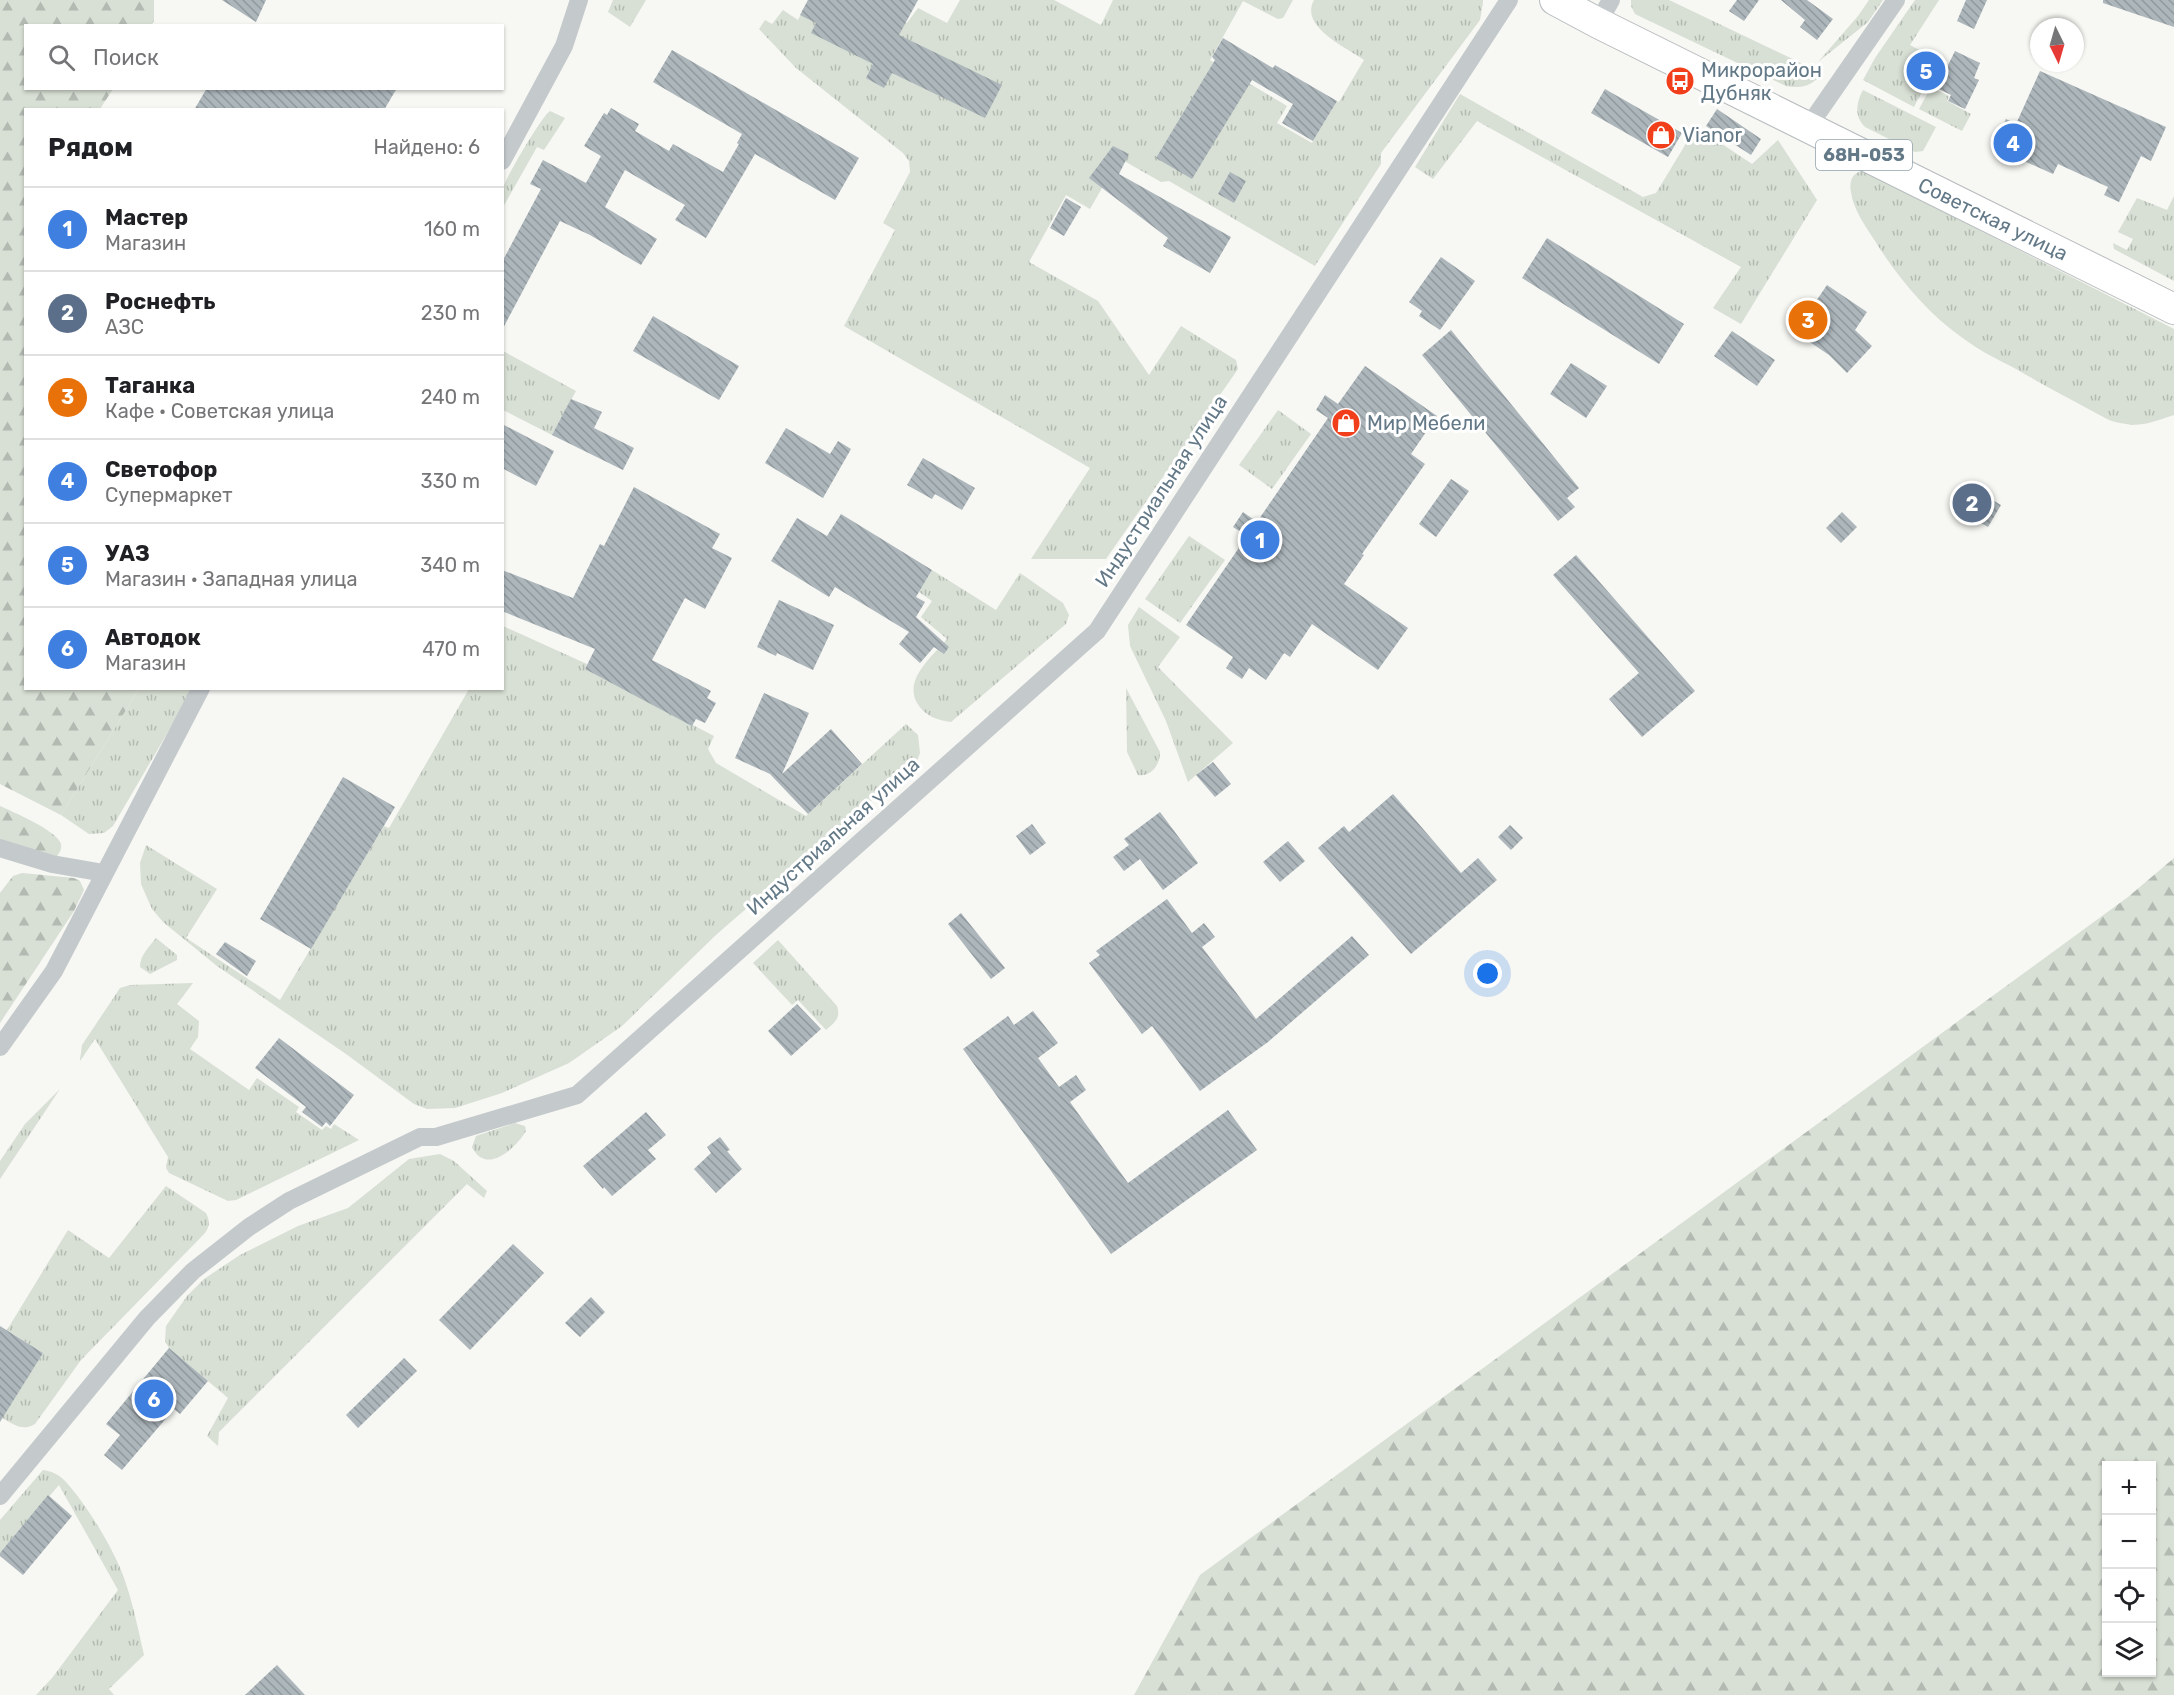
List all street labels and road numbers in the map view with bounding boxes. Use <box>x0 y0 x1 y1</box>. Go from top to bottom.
road number: 68Н-053 <box>1816 140 1912 170</box>
street label: Советская улица <box>1914 172 2072 266</box>
street label: Индустриальная улица <box>1090 390 1232 592</box>
street label: Индустриальная улица <box>742 752 924 920</box>

